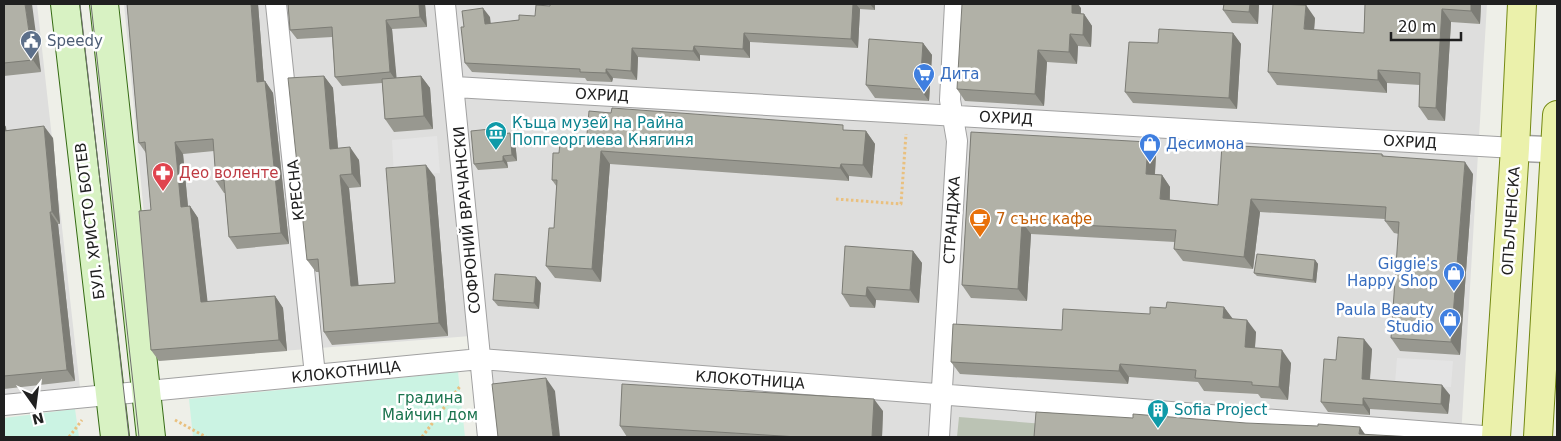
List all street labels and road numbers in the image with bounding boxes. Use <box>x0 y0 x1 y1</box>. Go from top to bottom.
street label: ОХРИД <box>575 85 629 105</box>
street label: ОХРИД <box>979 108 1033 128</box>
street label: СОФРОНИЙ ВРАЧАНСКИ <box>449 125 484 315</box>
street label: ОХРИД <box>1383 132 1437 152</box>
street label: БУЛ. ХРИСТО БОТЕВ <box>71 141 109 301</box>
street label: КРЕСНА <box>284 158 308 221</box>
street label: ОПЪЛЧЕНСКА <box>1498 165 1524 276</box>
street label: СТРАНДЖА <box>940 175 964 265</box>
street label: КЛОКОТНИЦА <box>290 357 402 387</box>
street label: КЛОКОТНИЦА <box>695 367 806 393</box>

